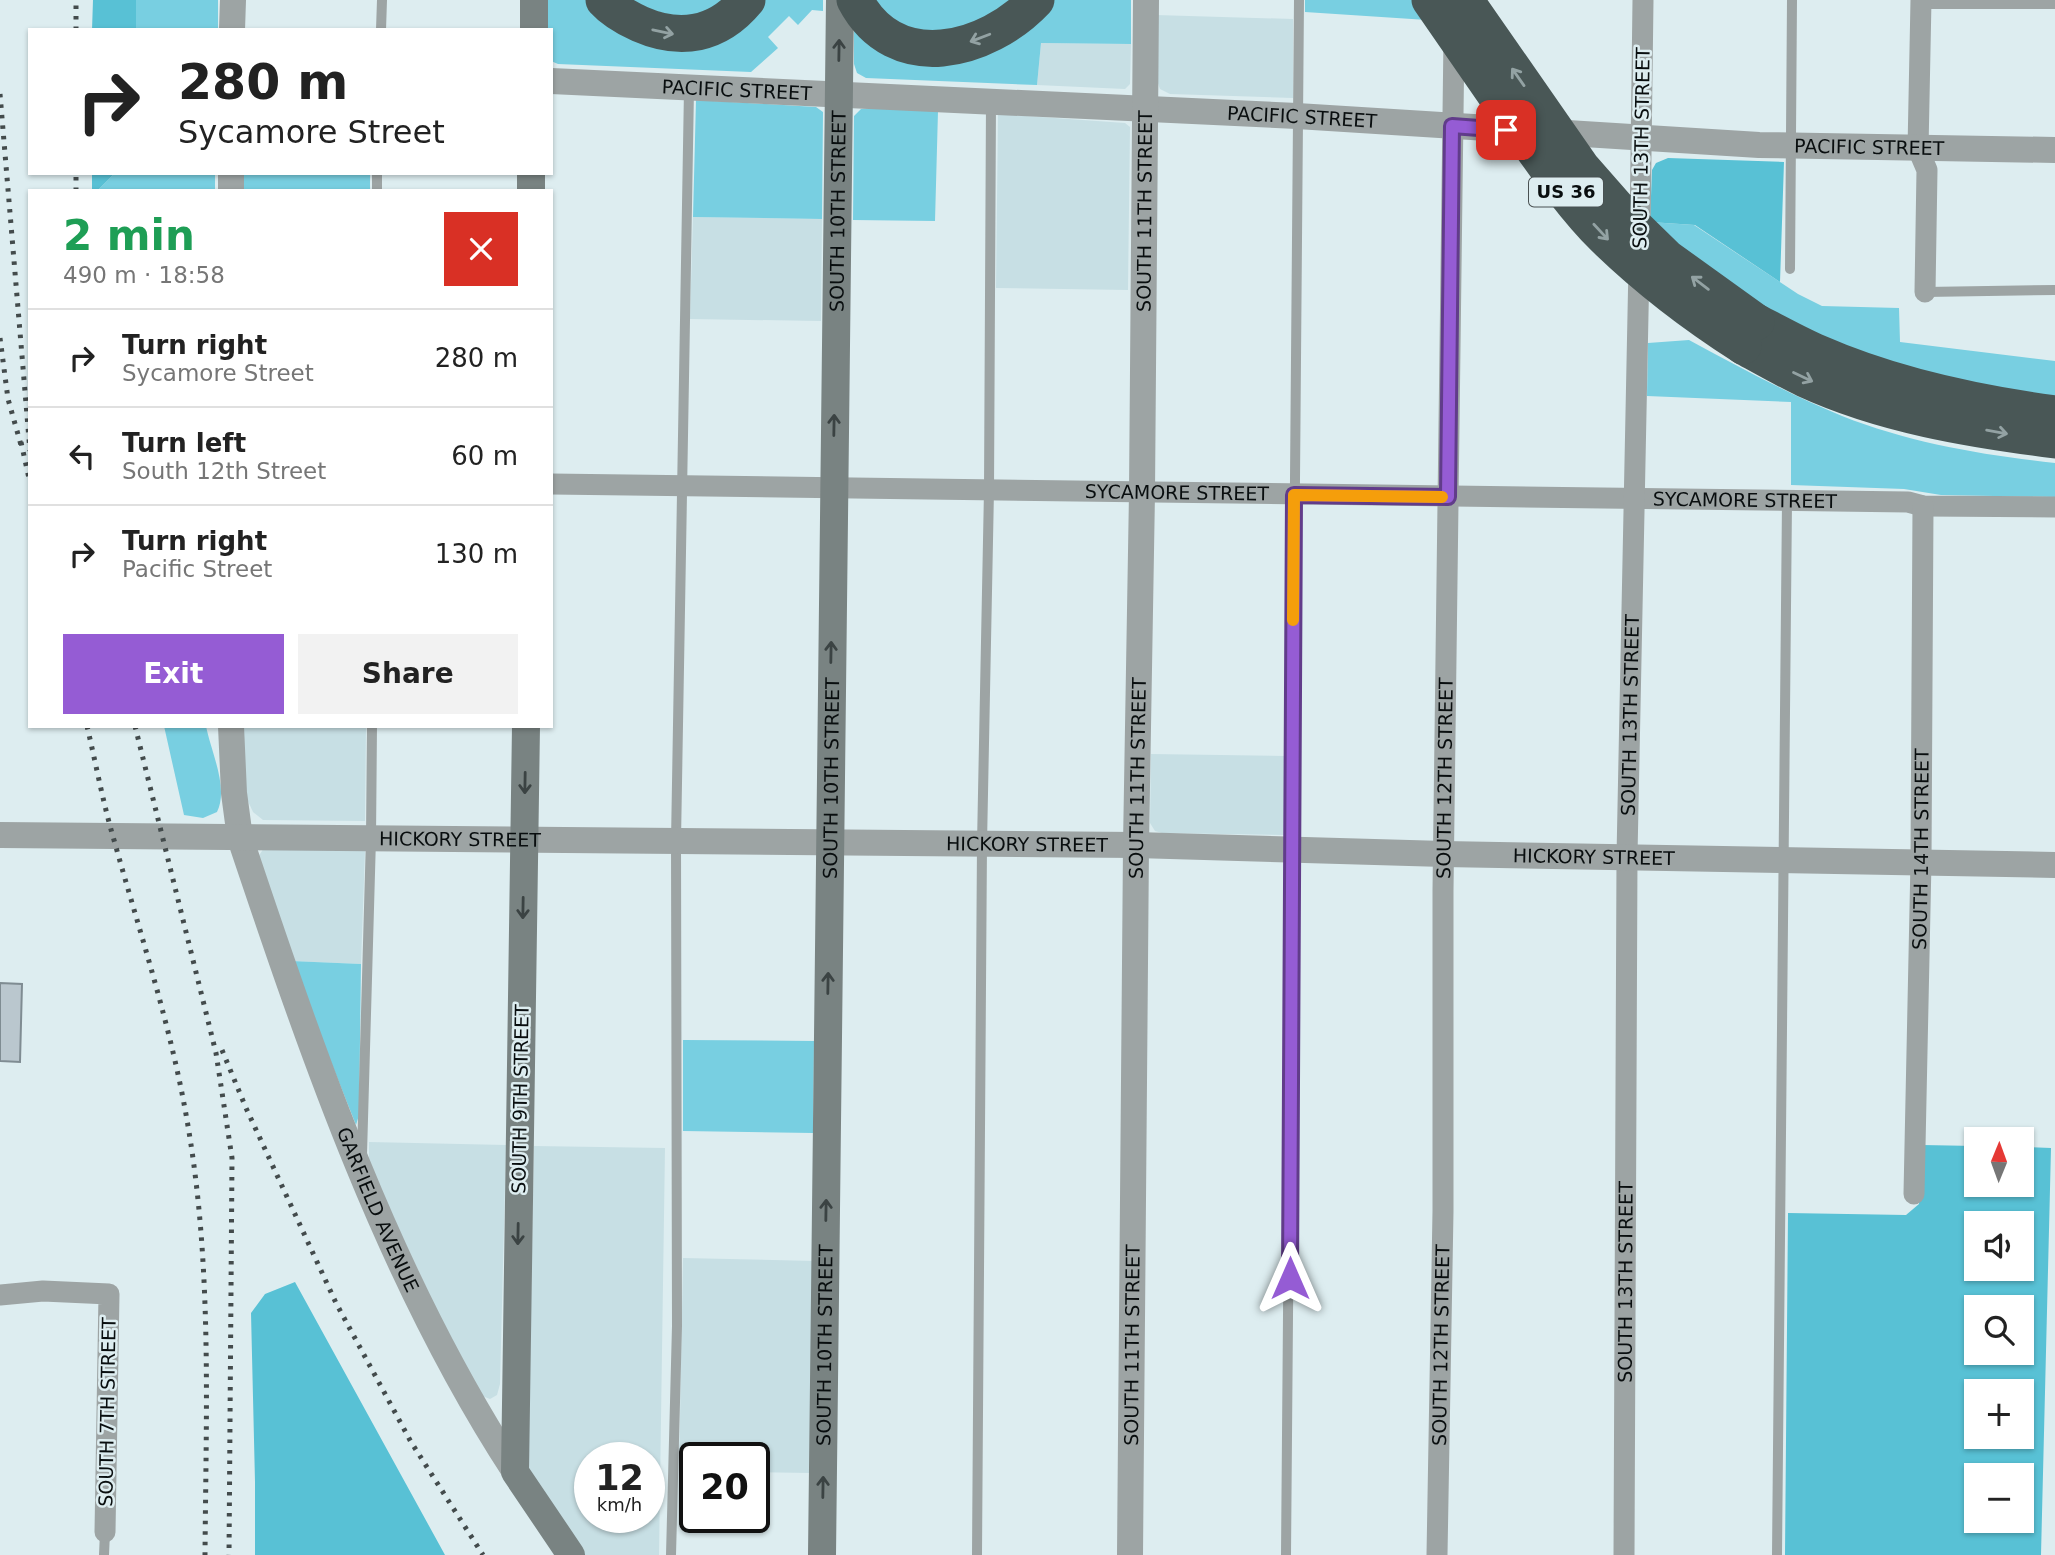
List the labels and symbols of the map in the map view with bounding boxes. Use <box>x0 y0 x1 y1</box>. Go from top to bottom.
one-way arrow <box>651 25 674 39</box>
one-way arrow <box>970 32 991 45</box>
one-way arrow <box>832 39 846 62</box>
street label: SOUTH 13TH STREET <box>1628 47 1654 249</box>
one-way arrow <box>1511 67 1525 87</box>
street label: PACIFIC STREET <box>661 75 813 104</box>
pin <box>1476 100 1536 160</box>
street label: PACIFIC STREET <box>1227 102 1378 132</box>
street label: SOUTH 10TH STREET <box>825 110 850 312</box>
street label: SOUTH 11TH STREET <box>1132 110 1156 312</box>
street label: PACIFIC STREET <box>1794 135 1945 159</box>
road number: US 36 <box>1529 177 1603 206</box>
one-way arrow <box>1593 223 1609 241</box>
one-way arrow <box>1691 276 1710 290</box>
one-way arrow <box>1792 371 1813 384</box>
one-way arrow <box>828 414 841 437</box>
one-way arrow <box>1985 426 2008 439</box>
street label: SYCAMORE STREET <box>1085 480 1270 505</box>
street label: SYCAMORE STREET <box>1653 488 1837 512</box>
street label: SOUTH 13TH STREET <box>1617 614 1643 816</box>
one-way arrow <box>825 641 838 664</box>
street label: SOUTH 10TH STREET <box>819 677 843 879</box>
street label: SOUTH 11TH STREET <box>1125 677 1150 879</box>
street label: SOUTH 12TH STREET <box>1432 677 1457 879</box>
street label: SOUTH 14TH STREET <box>1908 748 1933 950</box>
one-way arrow <box>518 771 532 794</box>
street label: HICKORY STREET <box>379 827 541 851</box>
street label: HICKORY STREET <box>946 832 1108 856</box>
street label: HICKORY STREET <box>1513 844 1675 869</box>
one-way arrow <box>516 896 530 919</box>
one-way arrow <box>821 972 834 995</box>
street label: SOUTH 9TH STREET <box>507 1004 533 1194</box>
street label: GARFIELD AVENUE <box>333 1124 424 1296</box>
north arrow <box>1964 1127 2034 1197</box>
street label: SOUTH 13TH STREET <box>1614 1181 1637 1383</box>
one-way arrow <box>819 1199 832 1222</box>
one-way arrow <box>512 1222 525 1245</box>
position arrow <box>1253 1241 1327 1315</box>
street label: SOUTH 10TH STREET <box>812 1244 837 1446</box>
street label: SOUTH 11TH STREET <box>1120 1244 1144 1446</box>
street label: SOUTH 12TH STREET <box>1428 1244 1453 1446</box>
street label: SOUTH 7TH STREET <box>94 1317 120 1507</box>
speed limit sign: 20 <box>679 1442 770 1533</box>
one-way arrow <box>816 1476 830 1499</box>

